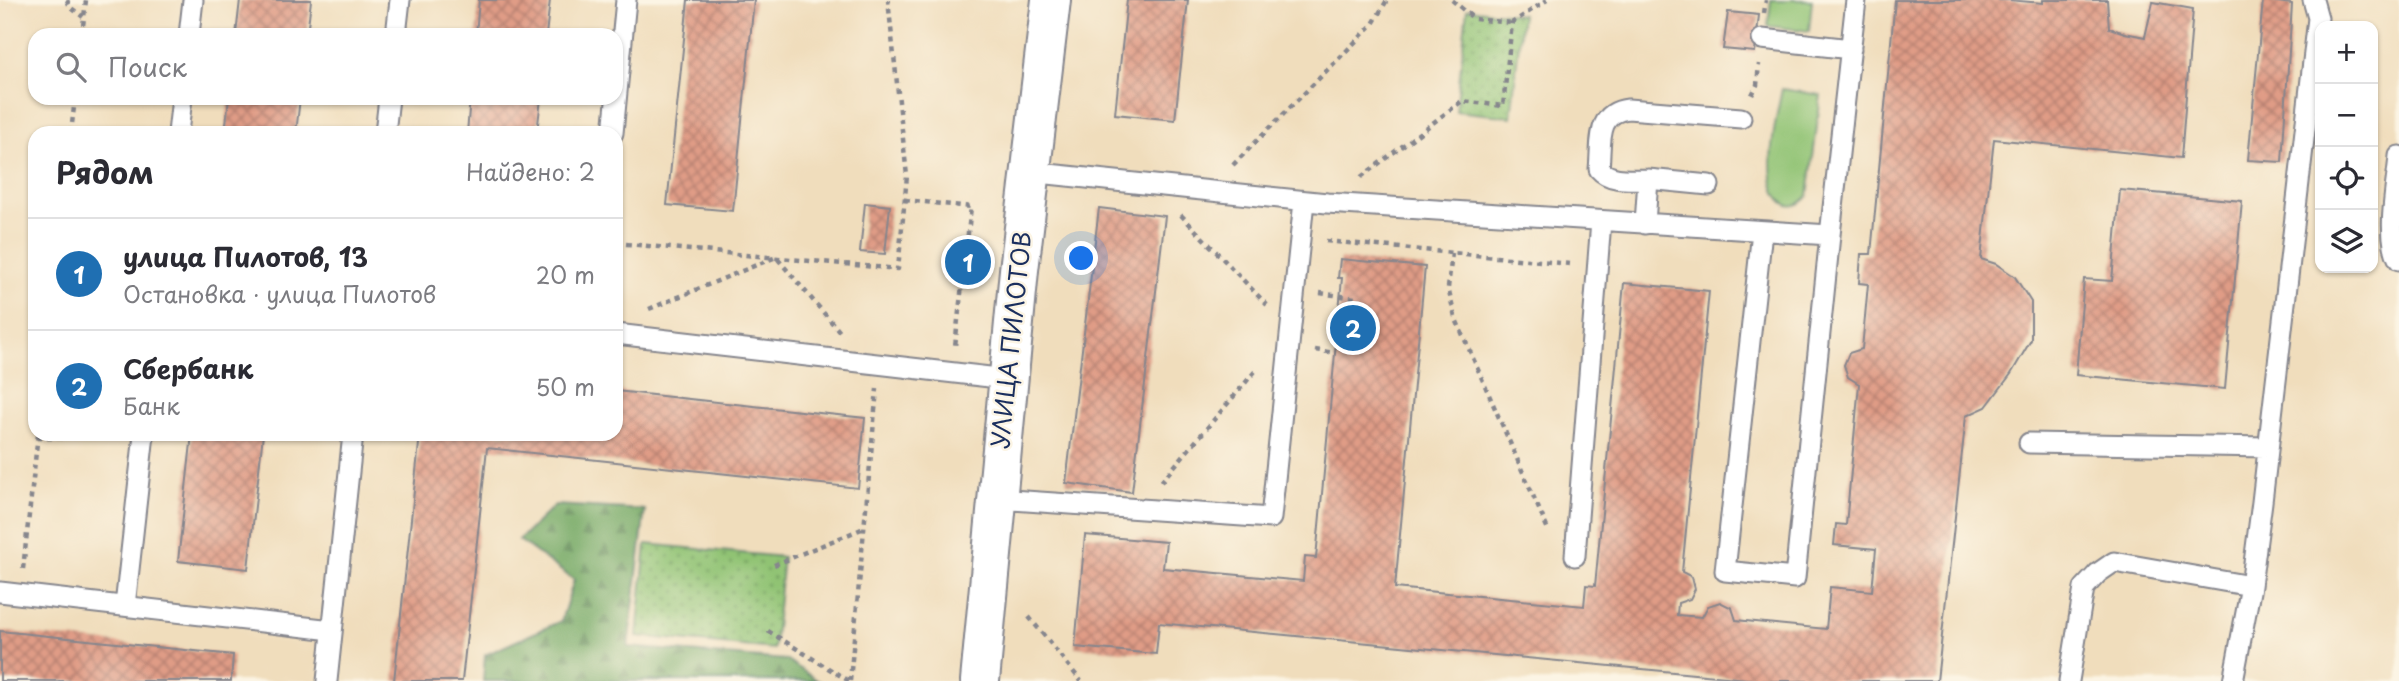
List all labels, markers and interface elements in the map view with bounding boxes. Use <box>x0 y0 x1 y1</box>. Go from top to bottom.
map controls <box>2315 21 2378 273</box>
button: + <box>2315 21 2378 84</box>
search box <box>28 28 623 105</box>
text: Поиск <box>108 47 187 86</box>
icon: search <box>52 48 90 86</box>
button: − <box>2315 84 2378 147</box>
button: locate <box>2315 147 2378 210</box>
text: Рядом <box>56 149 154 194</box>
text: Найдено: 2 <box>466 154 595 189</box>
button: layers <box>2315 210 2378 273</box>
street label: УЛИЦА ПИЛОТОВ <box>981 229 1039 450</box>
pin: 1 <box>945 236 991 288</box>
text: улица Пилотов, 13 <box>123 237 368 276</box>
your location <box>1064 241 1098 275</box>
text: 1 <box>74 257 85 292</box>
text: 20 m <box>536 257 595 292</box>
text: Остановка · улица Пилотов <box>123 276 436 311</box>
pin: 2 <box>1330 302 1376 354</box>
text: Сбербанк <box>123 349 253 388</box>
text: 2 <box>71 369 87 404</box>
text: 50 m <box>535 369 595 404</box>
text: Банк <box>123 388 180 423</box>

